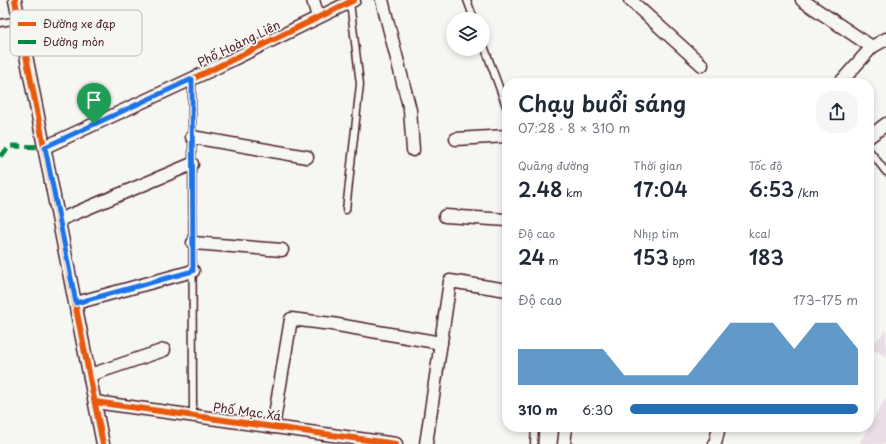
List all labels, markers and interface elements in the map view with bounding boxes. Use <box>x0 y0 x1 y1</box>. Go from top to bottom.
legend <box>10 10 142 56</box>
map controls <box>446 12 490 56</box>
button: layers <box>446 12 490 56</box>
text: Đường xe đạp <box>43 15 116 32</box>
street label: Phố Hoàng Liên <box>194 15 283 71</box>
text: Đường mòn <box>43 33 104 50</box>
pin <box>77 83 111 124</box>
text: Chạy buổi sáng <box>518 86 686 119</box>
icon: arrive <box>83 89 105 111</box>
button: share <box>816 91 858 133</box>
text: 07:28 · 8 × 310 m <box>518 118 630 137</box>
text: Quãng đường <box>518 157 589 174</box>
text: Thời gian <box>633 157 682 174</box>
text: Tốc độ <box>749 157 782 174</box>
text: 2.48 <box>518 174 562 204</box>
text: 17:04 <box>633 174 688 204</box>
text: 6:53 <box>749 174 794 204</box>
text: km <box>562 184 583 201</box>
text: /km <box>794 184 819 201</box>
text: Độ cao <box>518 225 555 242</box>
text: Nhịp tim <box>633 225 679 242</box>
text: kcal <box>749 225 771 242</box>
text: 24 <box>518 242 545 272</box>
text: 153 <box>633 242 669 272</box>
text: 183 <box>749 242 784 272</box>
text: m <box>545 252 559 269</box>
text: bpm <box>669 252 695 269</box>
text: Độ cao <box>518 290 562 309</box>
text: 173–175 m <box>793 290 858 309</box>
street label: Phố Mạc Xá <box>212 397 283 425</box>
text: 310 m <box>518 400 558 419</box>
text: 6:30 <box>582 400 613 419</box>

